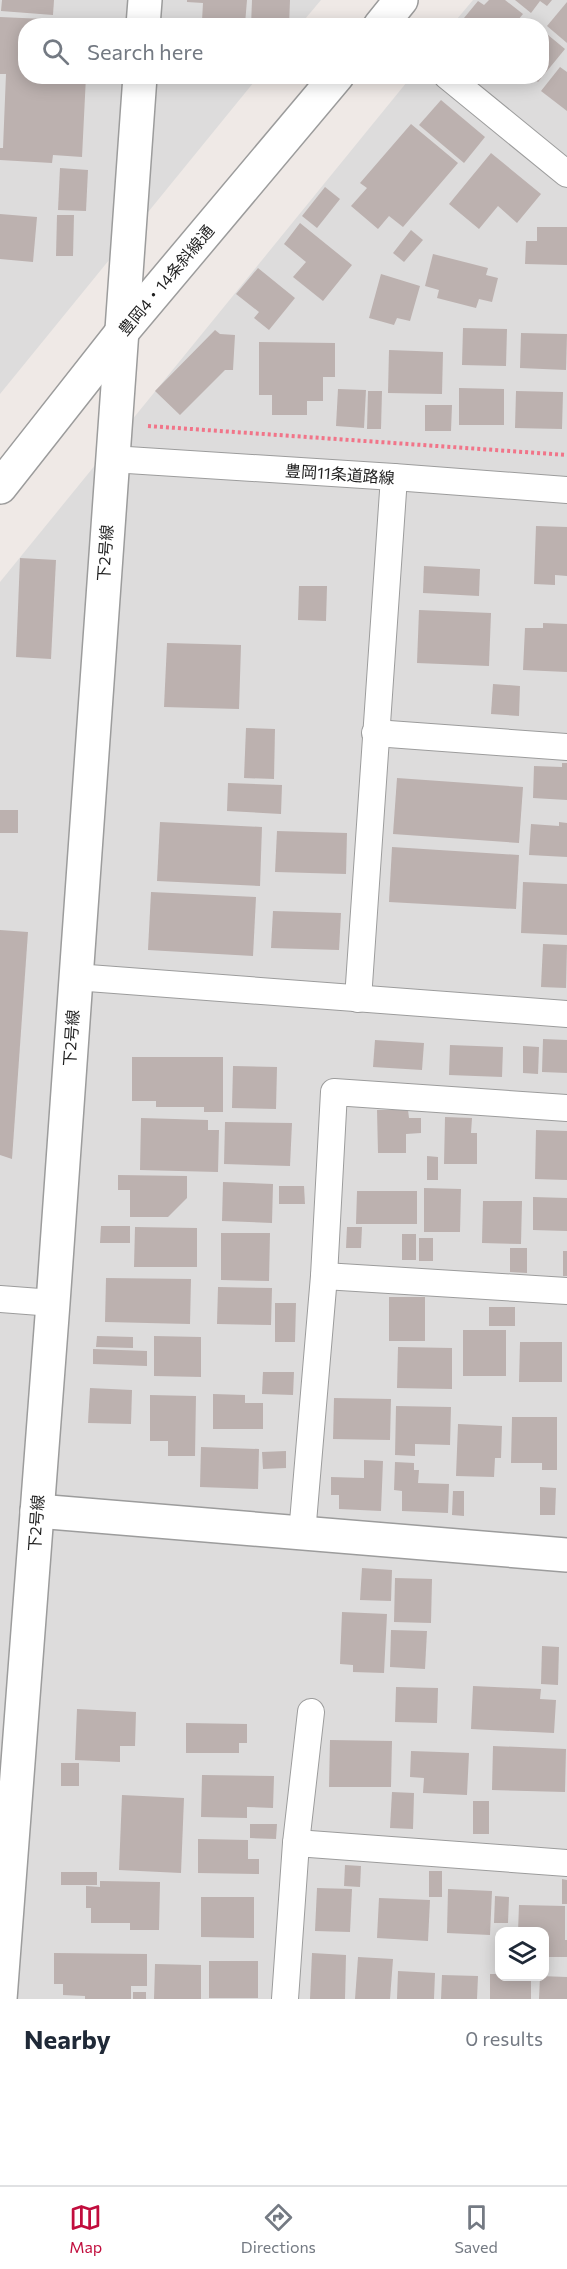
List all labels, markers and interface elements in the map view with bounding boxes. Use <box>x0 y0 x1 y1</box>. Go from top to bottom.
search box <box>18 18 549 84</box>
icon: search <box>39 35 72 68</box>
text: Search here <box>87 38 203 65</box>
street label: 豊岡4・14条斜線通 <box>114 221 217 339</box>
street label: 豊岡11条道路線 <box>285 460 395 487</box>
street label: 下2号線 <box>93 524 116 582</box>
street label: 下2号線 <box>59 1009 82 1067</box>
street label: 下2号線 <box>24 1494 47 1552</box>
map controls <box>495 1927 549 1981</box>
button: layers <box>495 1927 549 1981</box>
text: Nearby <box>24 2023 111 2054</box>
text: 0 results <box>465 2026 543 2050</box>
tab: Map <box>69 2201 102 2256</box>
tab: Directions <box>241 2201 316 2256</box>
tab: Saved <box>454 2201 498 2256</box>

